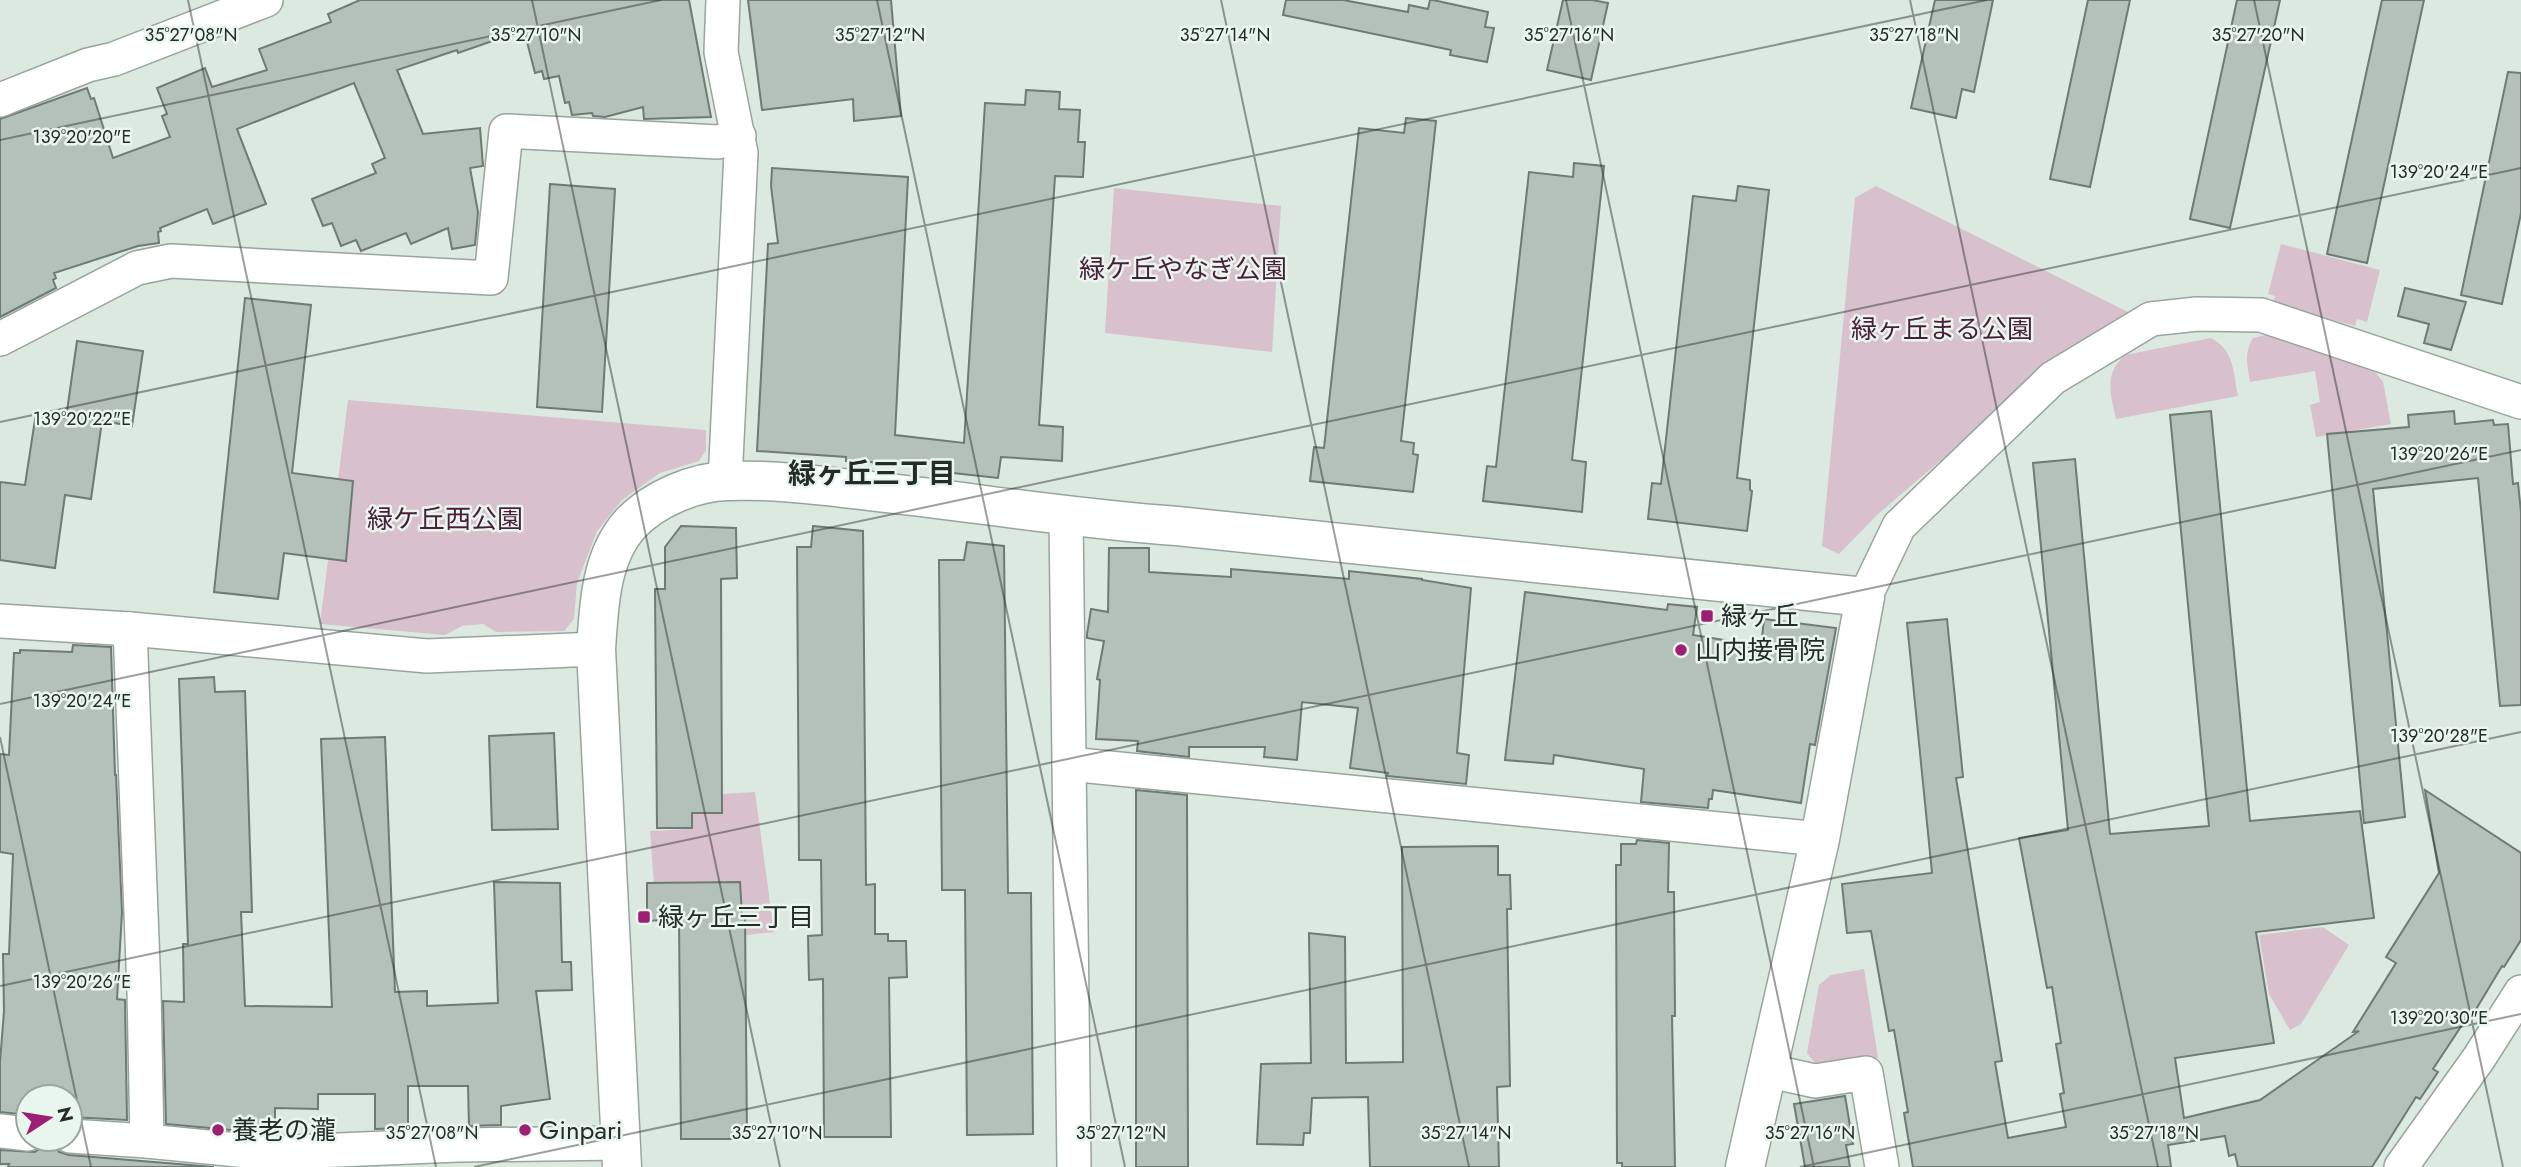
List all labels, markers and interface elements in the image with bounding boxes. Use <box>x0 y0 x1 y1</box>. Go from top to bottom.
text: 35°27'08"N <box>145 22 237 48</box>
text: 35°27'10"N <box>490 22 582 48</box>
text: 35°27'12"N <box>835 22 925 48</box>
text: 35°27'14"N <box>1180 22 1270 48</box>
text: 35°27'16"N <box>1524 22 1614 48</box>
text: 35°27'18"N <box>1869 22 1959 48</box>
text: 35°27'20"N <box>2211 22 2305 48</box>
text: 139°20'20"E <box>33 124 131 150</box>
text: 139°20'24"E <box>2390 159 2488 185</box>
park label: 緑ケ丘やなぎ公園 <box>1079 250 1287 288</box>
park label: 緑ヶ丘まる公園 <box>1851 310 2033 348</box>
text: 139°20'22"E <box>33 406 131 432</box>
text: 139°20'26"E <box>2390 441 2488 467</box>
district label: 緑ヶ丘三丁目 <box>788 453 956 494</box>
park label: 緑ケ丘西公園 <box>367 500 523 538</box>
place label: 緑ヶ丘 <box>1721 597 1799 635</box>
marker: 緑ヶ丘 <box>1699 608 1715 624</box>
place label: 山内接骨院 <box>1695 631 1825 669</box>
marker: 山内接骨院 <box>1673 642 1689 658</box>
text: 139°20'24"E <box>33 688 131 714</box>
text: 139°20'28"E <box>2390 723 2488 749</box>
place label: 緑ヶ丘三丁目 <box>658 898 814 936</box>
marker: 緑ヶ丘三丁目 <box>636 909 652 925</box>
text: 139°20'26"E <box>33 969 131 995</box>
text: 139°20'30"E <box>2390 1005 2488 1031</box>
north arrow <box>14 1083 84 1153</box>
text: N <box>50 1104 80 1125</box>
place label: 養老の瀧 <box>232 1111 336 1149</box>
place label: Ginpari <box>539 1111 623 1149</box>
text: 35°27'08"N <box>386 1120 478 1146</box>
text: 35°27'10"N <box>731 1120 823 1146</box>
text: 35°27'12"N <box>1076 1120 1166 1146</box>
text: 35°27'14"N <box>1421 1120 1511 1146</box>
text: 35°27'16"N <box>1765 1120 1855 1146</box>
text: 35°27'18"N <box>2109 1120 2199 1146</box>
marker: 養老の瀧 <box>210 1122 226 1138</box>
marker: Ginpari <box>517 1122 533 1138</box>

